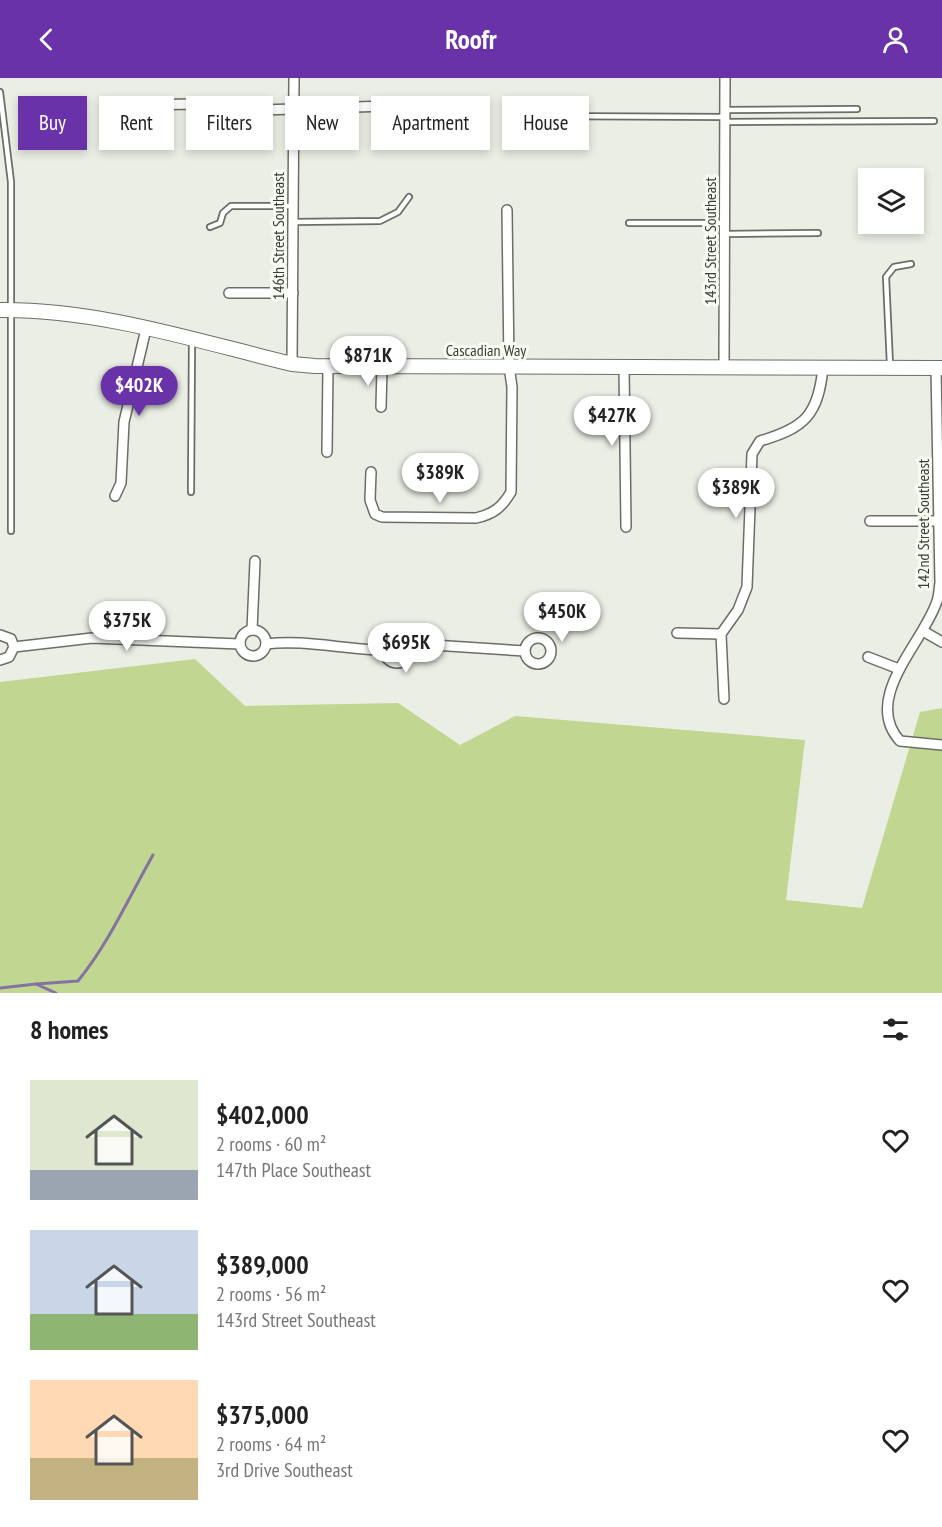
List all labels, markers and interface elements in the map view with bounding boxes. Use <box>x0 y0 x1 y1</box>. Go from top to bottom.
text: Roofr <box>445 22 497 56</box>
icon: back <box>30 23 63 56</box>
icon: person <box>879 23 912 56</box>
chip: Buy <box>18 96 87 150</box>
chip: Rent <box>99 96 174 150</box>
chip: Filters <box>186 96 273 150</box>
chip: New <box>285 96 359 150</box>
chip: Apartment <box>371 96 490 150</box>
chip: House <box>502 96 589 150</box>
map controls <box>858 168 924 234</box>
button: layers <box>858 168 924 234</box>
street label: 146th Street Southeast <box>268 171 288 300</box>
street label: 143rd Street Southeast <box>700 177 720 305</box>
pin: $871K <box>326 336 410 387</box>
street label: Cascadian Way <box>446 340 526 360</box>
text: $871K <box>344 342 392 368</box>
pin: $402K <box>97 366 181 417</box>
text: $402K <box>115 372 163 398</box>
pin: $427K <box>570 396 654 447</box>
text: $427K <box>588 402 636 428</box>
pin: $389K <box>398 453 482 504</box>
street label: 142nd Street Southeast <box>913 458 933 589</box>
text: $389K <box>416 459 464 485</box>
pin: $389K <box>694 468 778 519</box>
text: $389K <box>712 474 760 500</box>
pin: $450K <box>520 592 604 643</box>
text: $450K <box>538 598 586 624</box>
pin: $375K <box>85 601 169 652</box>
text: $375K <box>103 607 151 633</box>
pin: $695K <box>364 623 448 674</box>
text: $695K <box>382 629 430 655</box>
text: 8 homes <box>30 1013 108 1046</box>
icon: filters <box>879 1013 912 1046</box>
text: $402,000 <box>216 1098 309 1131</box>
icon: home <box>78 1104 150 1176</box>
icon: heart <box>879 1124 912 1157</box>
text: 2 rooms · 60 m² <box>216 1131 326 1157</box>
text: 147th Place Southeast <box>216 1157 371 1183</box>
text: $389,000 <box>216 1248 309 1281</box>
icon: home <box>78 1254 150 1326</box>
icon: heart <box>879 1274 912 1307</box>
text: 2 rooms · 56 m² <box>216 1281 326 1307</box>
text: 143rd Street Southeast <box>216 1307 376 1333</box>
text: $375,000 <box>216 1398 309 1431</box>
icon: home <box>78 1404 150 1476</box>
icon: heart <box>879 1424 912 1457</box>
text: 2 rooms · 64 m² <box>216 1431 326 1457</box>
text: 3rd Drive Southeast <box>216 1457 353 1483</box>

